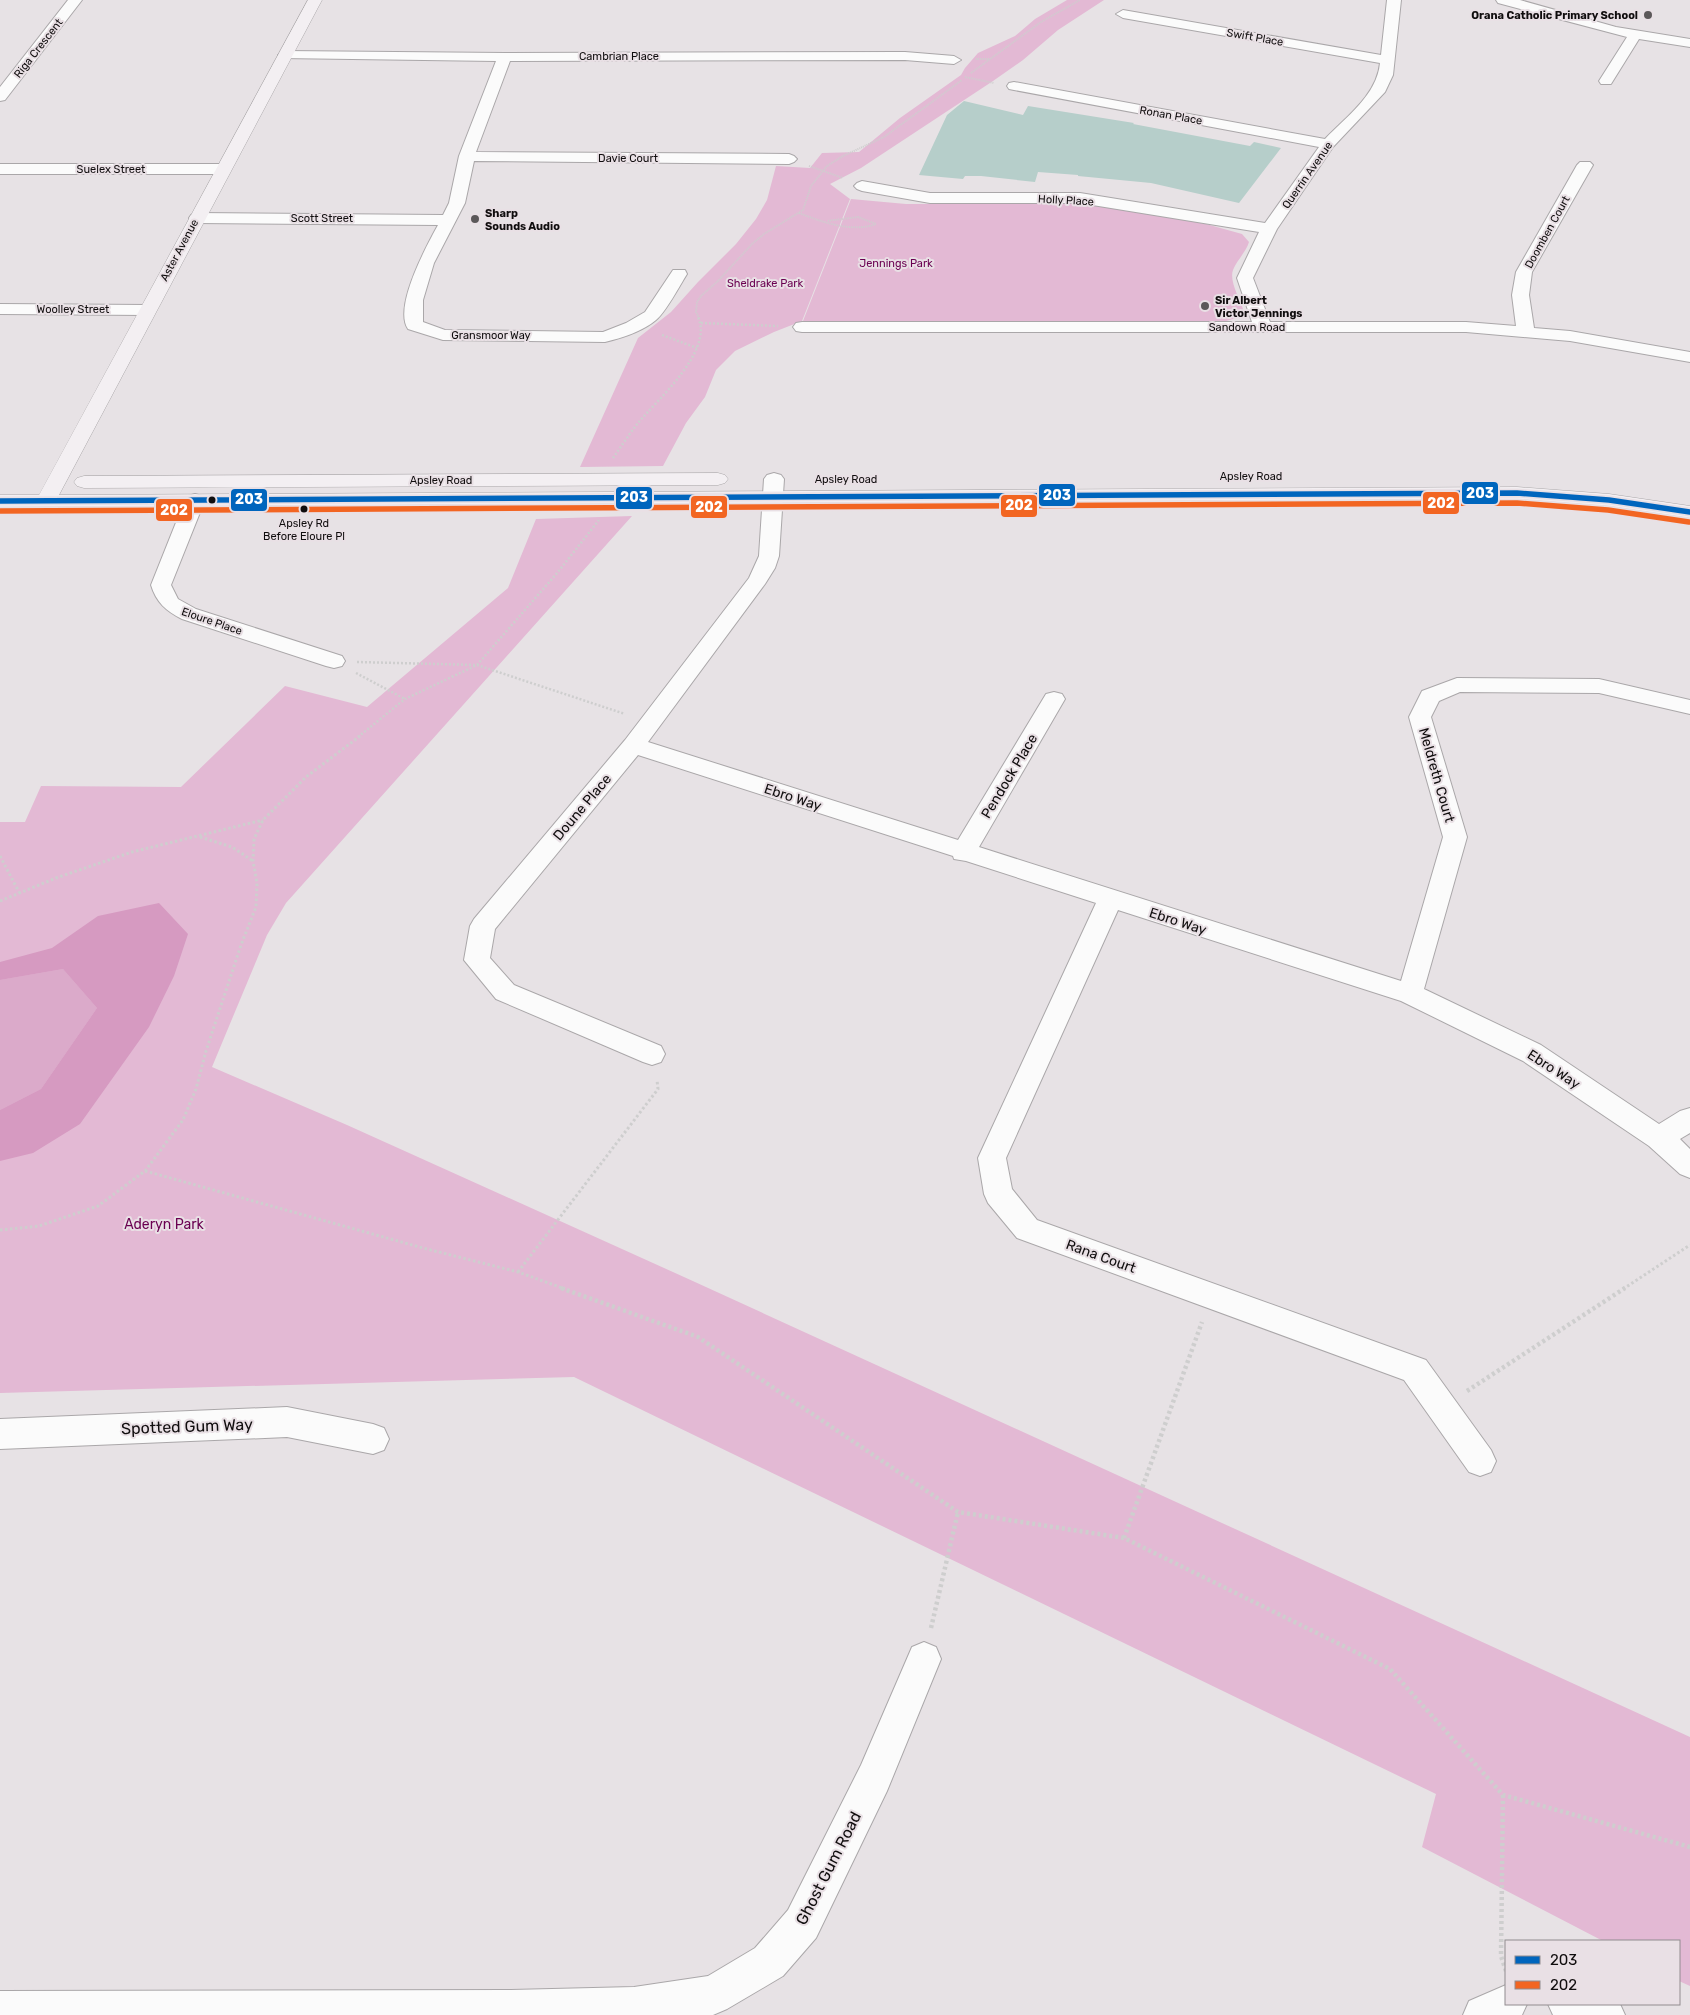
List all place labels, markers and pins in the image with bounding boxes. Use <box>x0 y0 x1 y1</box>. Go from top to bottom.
place label: Orana Catholic Primary School <box>1471 9 1638 22</box>
marker: Orana Catholic Primary School <box>1642 9 1654 21</box>
place label: Sharp Sounds Audio <box>485 207 560 233</box>
marker: Sharp Sounds Audio <box>469 213 481 225</box>
place label: Sir Albert Victor Jennings <box>1215 294 1302 320</box>
marker: Sir Albert Victor Jennings <box>1199 300 1211 312</box>
unlabelled marker <box>207 495 217 505</box>
marker: Apsley Rd Before Eloure Pl <box>299 504 309 514</box>
place label: Apsley Rd Before Eloure Pl <box>263 517 345 543</box>

